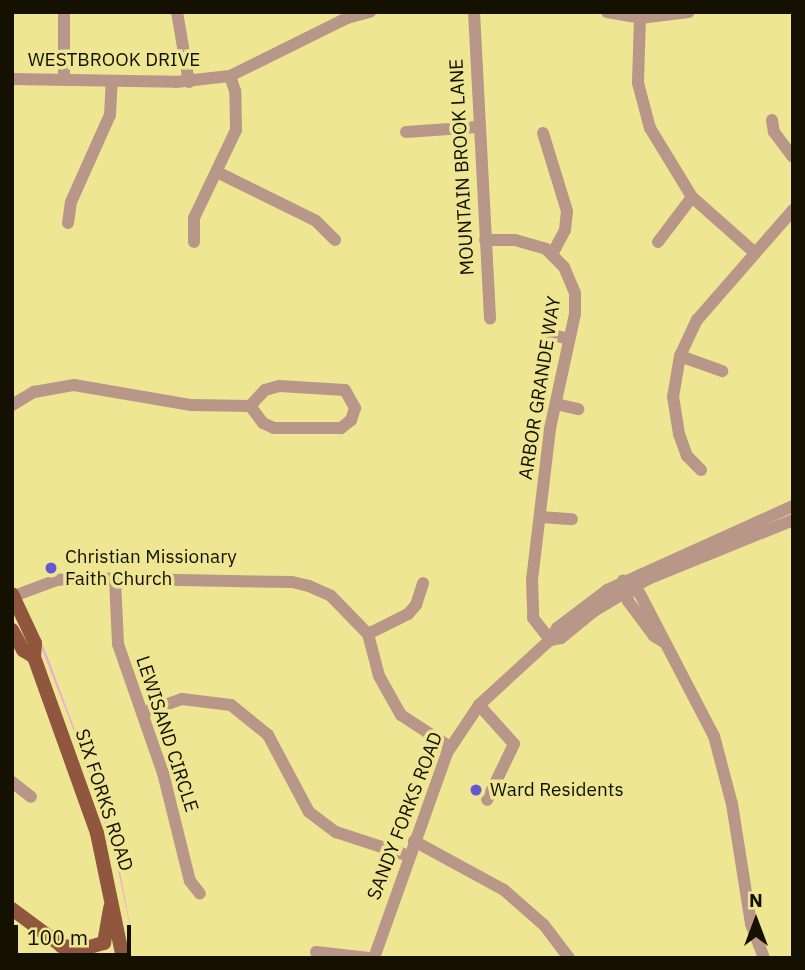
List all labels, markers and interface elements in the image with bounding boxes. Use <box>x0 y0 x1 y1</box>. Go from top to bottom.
street label: WESTBROOK DRIVE <box>28 49 200 71</box>
street label: MOUNTAIN BROOK LANE <box>445 58 479 276</box>
street label: ARBOR GRANDE WAY <box>514 295 566 481</box>
place label: Christian Missionary Faith Church <box>65 546 237 590</box>
marker: Christian Missionary Faith Church <box>43 560 59 576</box>
street label: LEWISAND CIRCLE <box>131 653 203 815</box>
street label: SIX FORKS ROAD <box>70 726 138 874</box>
street label: SANDY FORKS ROAD <box>362 729 448 903</box>
place label: Ward Residents <box>490 779 624 801</box>
marker: Ward Residents <box>468 782 484 798</box>
north arrow <box>721 886 791 956</box>
text: N <box>749 888 763 912</box>
scale bar <box>18 911 135 955</box>
text: 100 m <box>27 923 88 951</box>

